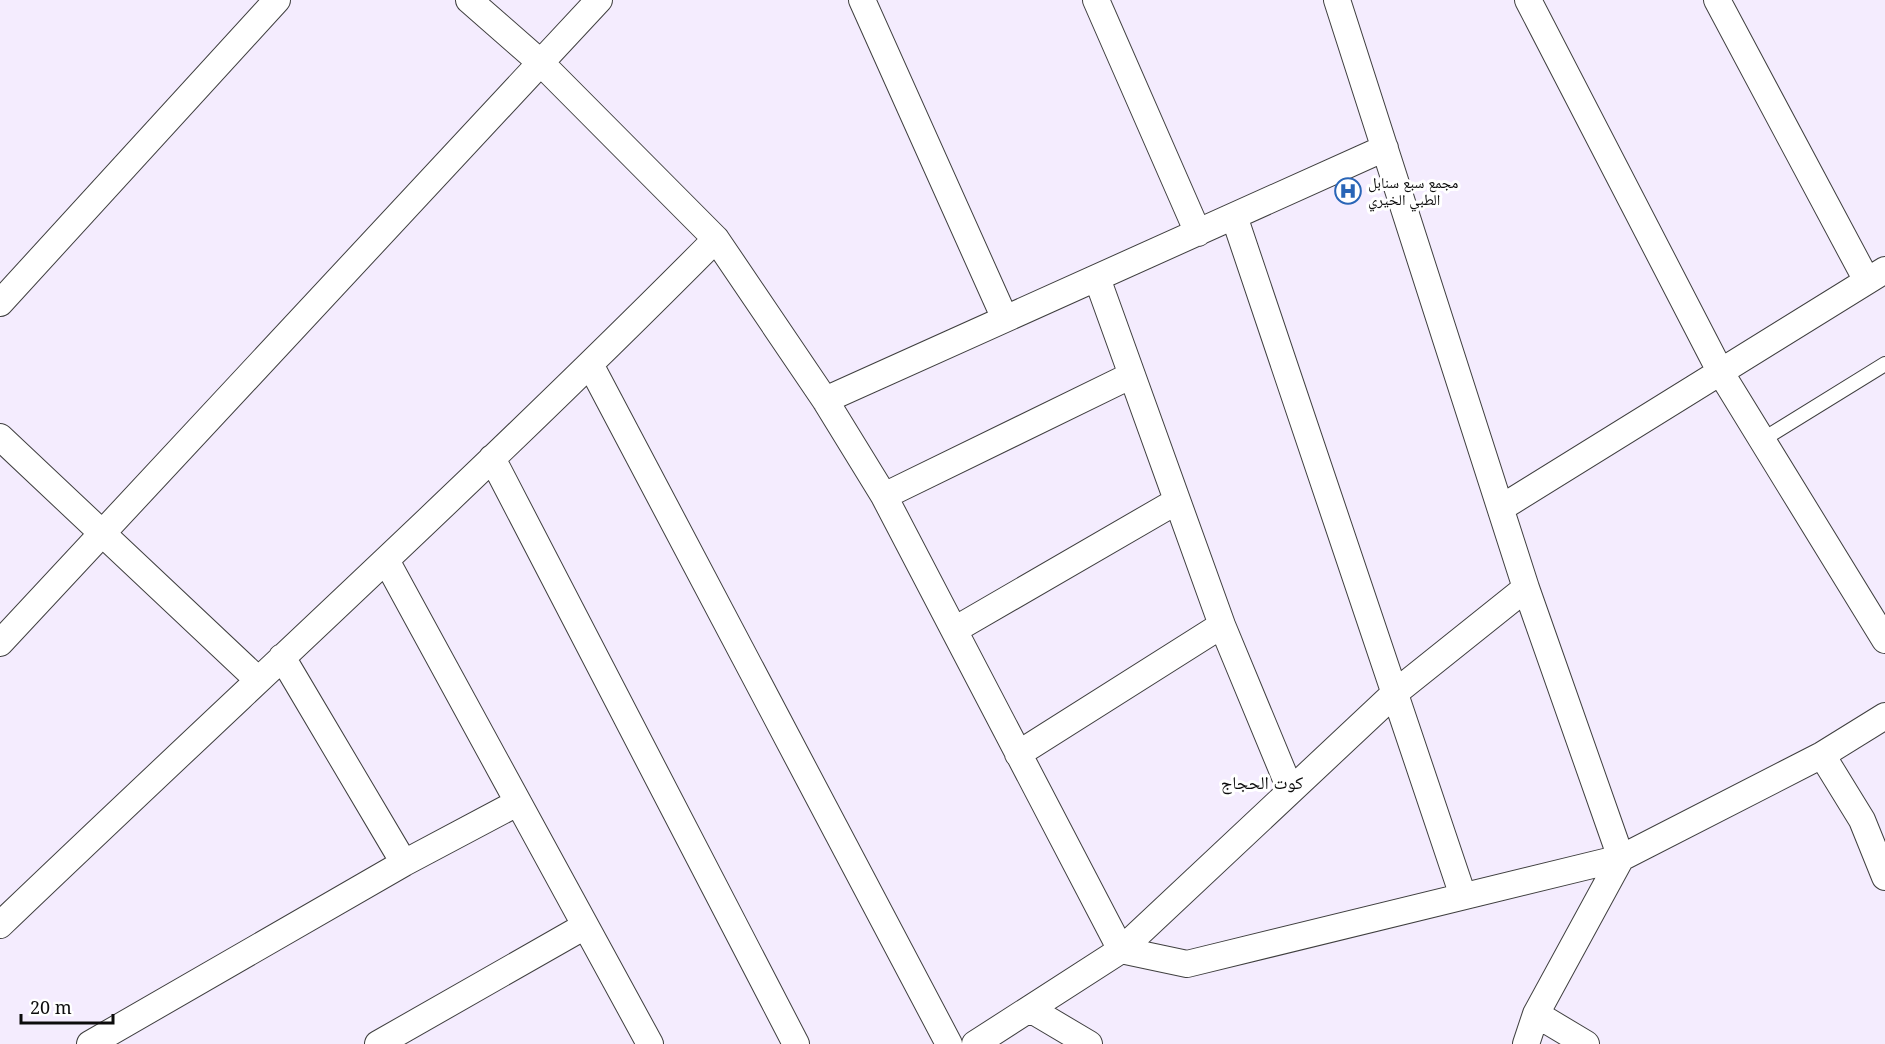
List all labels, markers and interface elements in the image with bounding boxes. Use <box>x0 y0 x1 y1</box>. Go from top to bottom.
place label: مجمع سبع سنابل الطبي الخيري <box>1368 172 1459 212</box>
hospital icon: مجمع سبع سنابل الطبي الخيري <box>1333 176 1363 206</box>
district label: كوت الحجاج <box>1221 770 1304 795</box>
scale bar <box>21 987 112 1025</box>
text: 20 m <box>30 995 72 1019</box>

